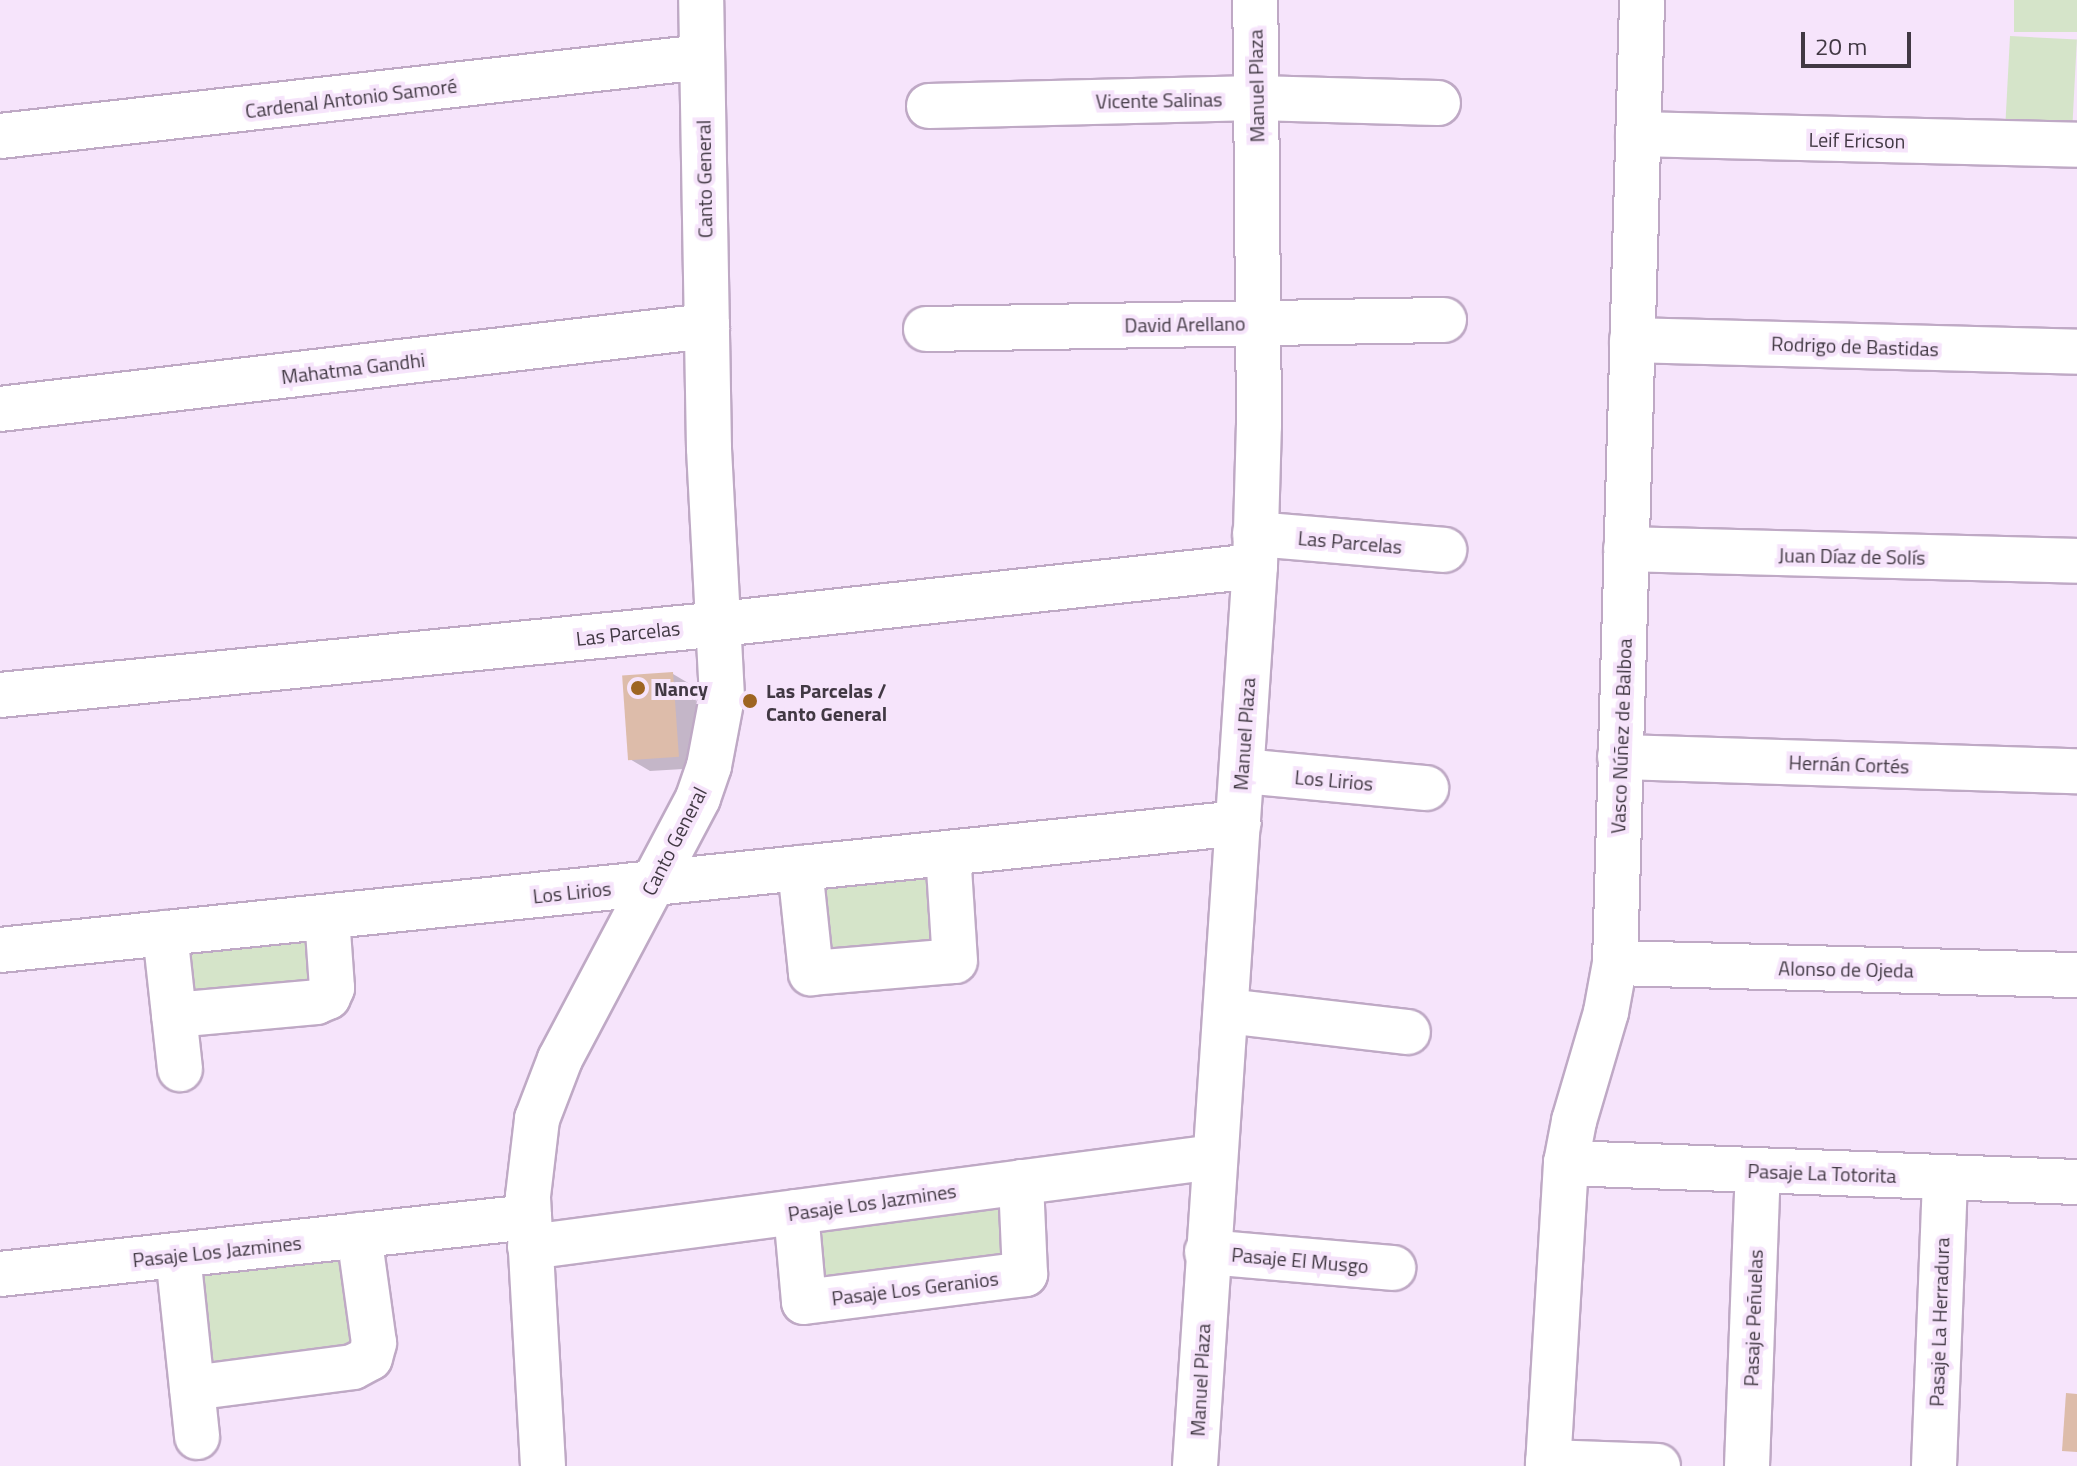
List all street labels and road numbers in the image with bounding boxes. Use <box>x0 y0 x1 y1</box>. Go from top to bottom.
street label: Manuel Plaza <box>1243 29 1269 143</box>
street label: Cardenal Antonio Samoré <box>244 73 458 123</box>
street label: Vicente Salinas <box>1095 87 1223 113</box>
street label: Canto General <box>691 120 717 238</box>
street label: Leif Ericson <box>1808 127 1906 153</box>
street label: David Arellano <box>1124 311 1246 337</box>
street label: Rodrigo de Bastidas <box>1771 331 1939 361</box>
street label: Mahatma Gandhi <box>280 347 426 389</box>
street label: Las Parcelas <box>1297 525 1403 559</box>
street label: Juan Díaz de Solís <box>1778 543 1926 569</box>
street label: Las Parcelas <box>575 616 681 650</box>
street label: Vasco Núñez de Balboa <box>1606 638 1636 834</box>
street label: Manuel Plaza <box>1228 677 1260 791</box>
street label: Hernán Cortés <box>1788 750 1910 778</box>
street label: Los Lirios <box>1294 765 1374 795</box>
street label: Canto General <box>636 783 712 899</box>
street label: Los Lirios <box>532 876 612 908</box>
street label: Alonso de Ojeda <box>1778 956 1914 982</box>
street label: Pasaje La Totorita <box>1747 1158 1897 1188</box>
street label: Pasaje Los Jazmines <box>786 1178 958 1226</box>
street label: Pasaje Los Jazmines <box>131 1230 303 1272</box>
street label: Pasaje La Herradura <box>1924 1237 1954 1407</box>
street label: Pasaje El Musgo <box>1230 1242 1370 1278</box>
street label: Pasaje Peñuelas <box>1739 1249 1767 1387</box>
street label: Pasaje Los Geranios <box>830 1266 1000 1310</box>
street label: Manuel Plaza <box>1185 1323 1215 1437</box>

